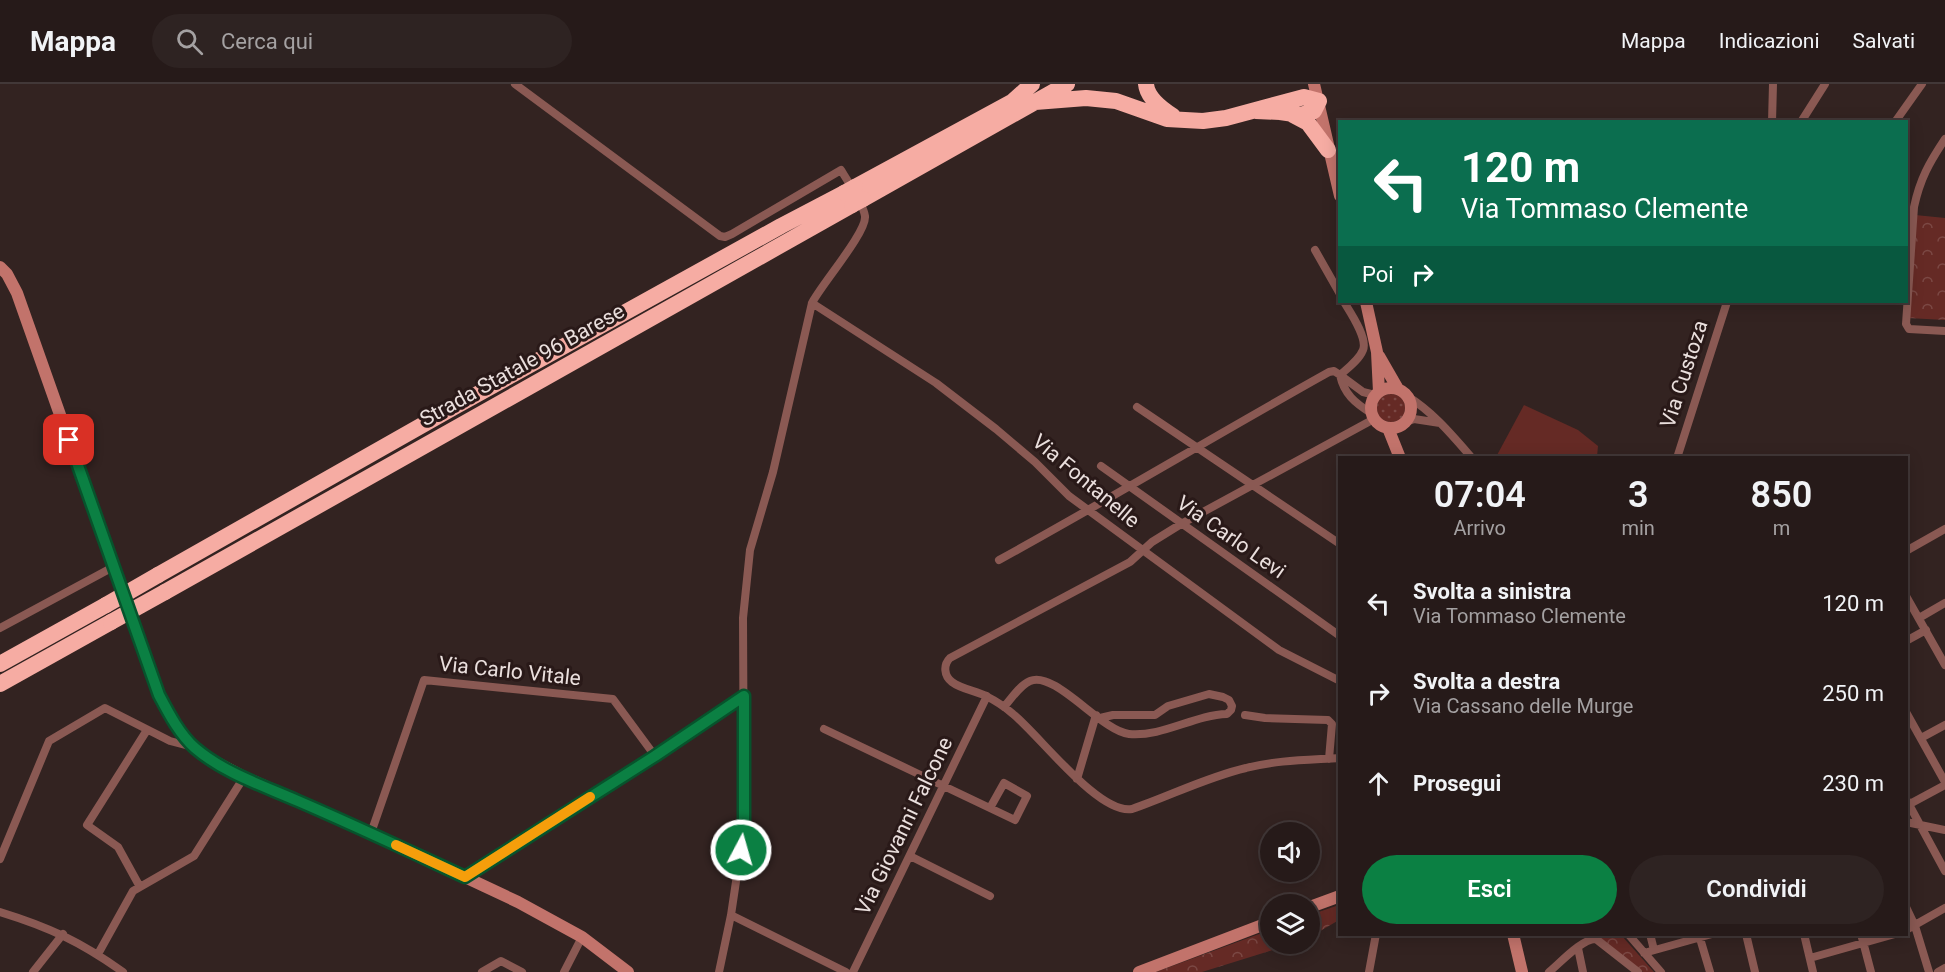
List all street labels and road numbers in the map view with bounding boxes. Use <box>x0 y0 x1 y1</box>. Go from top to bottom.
street label: Strada Statale 96 Barese <box>416 299 628 431</box>
street label: Via Custoza <box>1655 317 1713 431</box>
street label: Via Fontanelle <box>1028 429 1144 533</box>
street label: Via Carlo Levi <box>1172 491 1290 583</box>
street label: Via Carlo Vitale <box>438 652 582 690</box>
street label: Via Giovanni Falcone <box>851 733 957 919</box>

